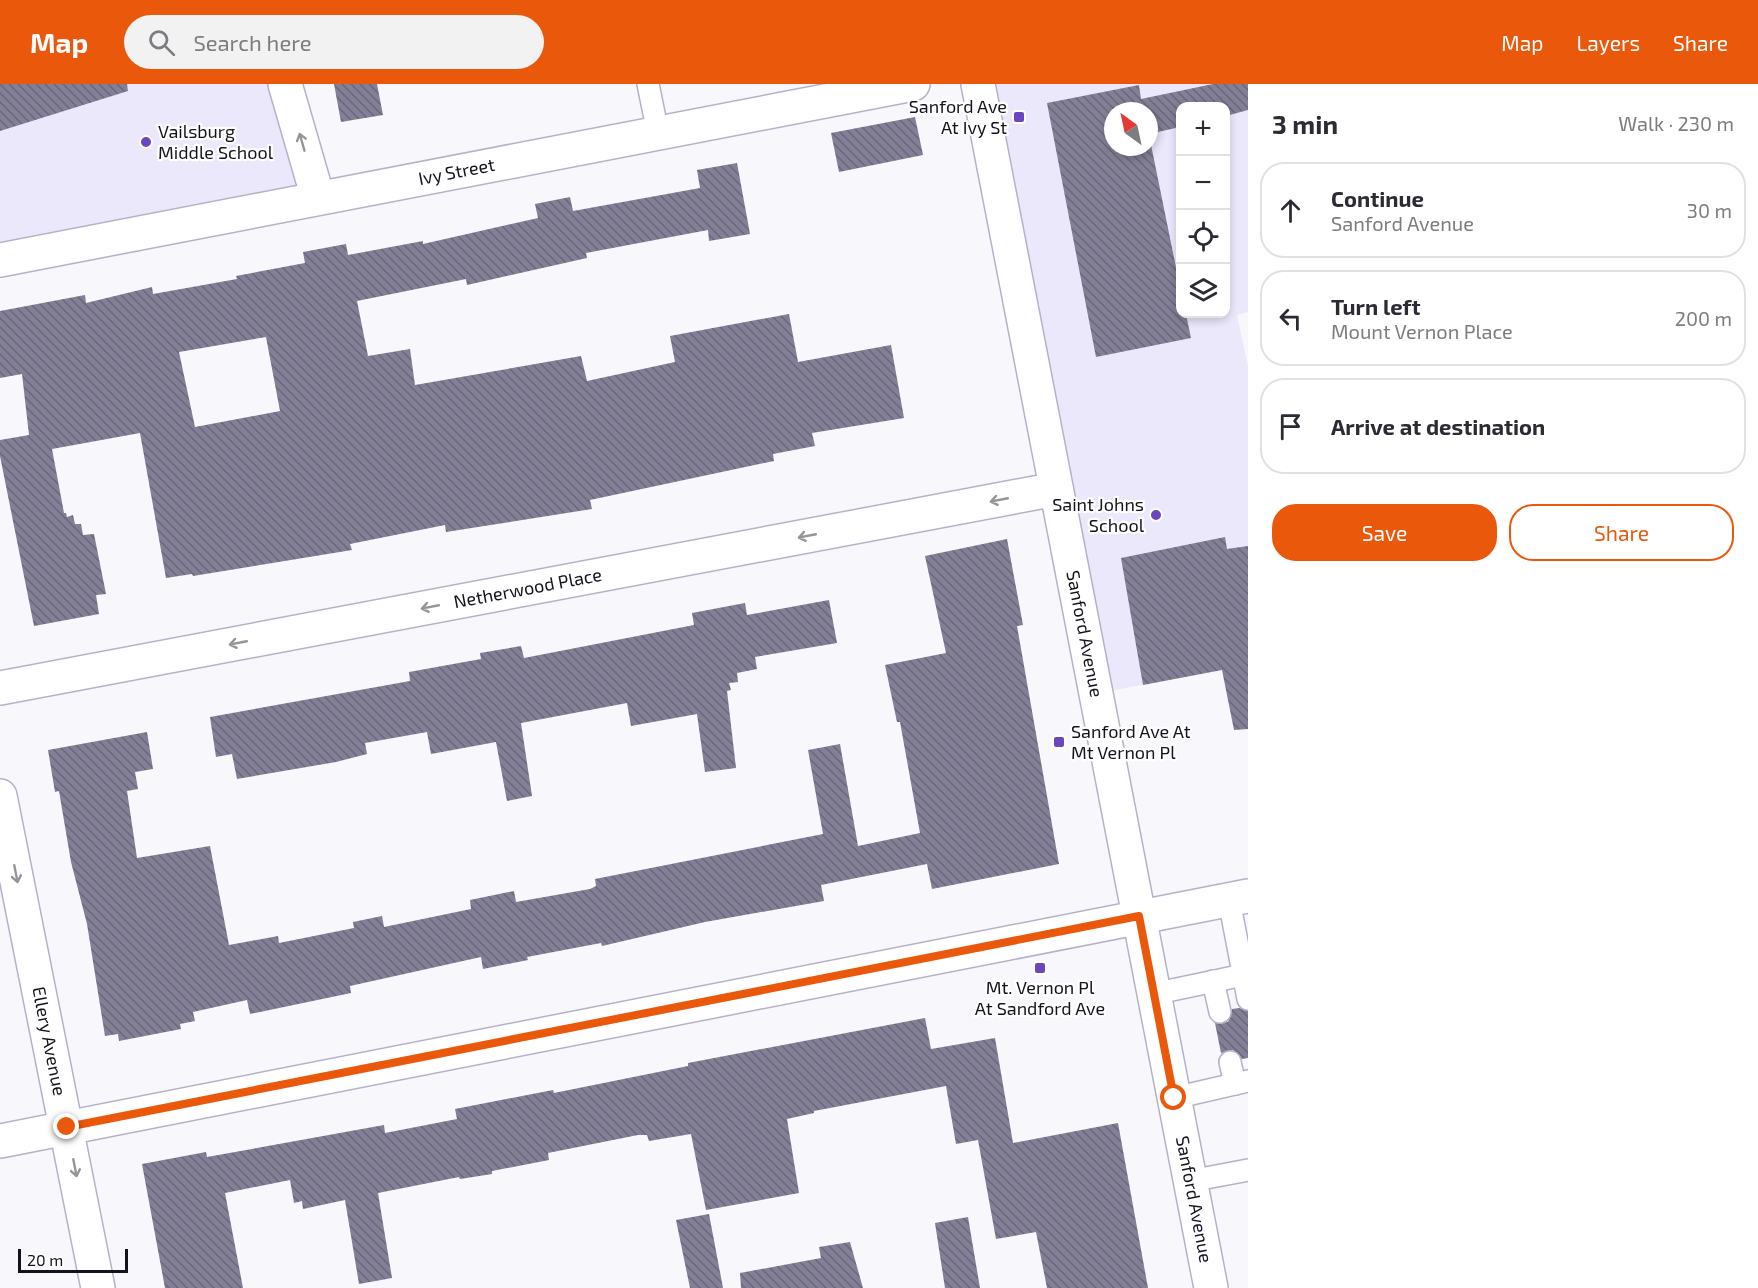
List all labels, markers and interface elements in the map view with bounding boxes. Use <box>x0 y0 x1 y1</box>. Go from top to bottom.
search box <box>124 15 544 69</box>
text: Map <box>30 25 88 59</box>
icon: search <box>145 26 178 59</box>
text: Search here <box>193 29 312 55</box>
text: Map <box>1501 30 1543 55</box>
text: Layers <box>1576 30 1640 55</box>
text: Share <box>1673 30 1728 55</box>
place label: Sanford Ave At Ivy St <box>909 95 1007 138</box>
north arrow <box>1104 102 1158 156</box>
map controls <box>1176 102 1230 318</box>
button: + <box>1176 102 1230 156</box>
text: 3 min <box>1272 108 1338 139</box>
marker: Sanford Ave At Ivy St <box>1012 110 1026 124</box>
text: Walk · 230 m <box>1618 111 1734 135</box>
place label: Vailsburg Middle School <box>158 120 274 163</box>
one-way arrow <box>296 133 307 152</box>
marker: Vailsburg Middle School <box>139 135 153 149</box>
street label: Ivy Street <box>416 153 497 189</box>
button: − <box>1176 156 1230 210</box>
text: Continue <box>1331 185 1424 211</box>
icon: ahead <box>1274 194 1307 227</box>
text: 30 m <box>1687 198 1732 222</box>
button: locate <box>1176 210 1230 264</box>
text: Sanford Avenue <box>1331 211 1474 235</box>
button: layers <box>1176 264 1230 318</box>
text: Turn left <box>1331 293 1420 319</box>
icon: left <box>1274 302 1307 335</box>
text: 200 m <box>1675 306 1732 330</box>
text: Mount Vernon Place <box>1331 319 1513 343</box>
icon: arrive <box>1274 410 1307 443</box>
text: Arrive at destination <box>1331 413 1545 439</box>
place label: Saint Johns School <box>1052 493 1145 536</box>
one-way arrow <box>989 495 1009 506</box>
button: Save <box>1272 504 1497 561</box>
button: Share <box>1509 504 1734 561</box>
marker: Saint Johns School <box>1149 508 1163 522</box>
one-way arrow <box>798 531 817 542</box>
street label: Netherwood Place <box>452 563 603 612</box>
street label: Sanford Avenue <box>1062 568 1108 699</box>
one-way arrow <box>420 602 440 613</box>
one-way arrow <box>229 638 248 649</box>
place label: Sanford Ave At Mt Vernon Pl <box>1071 720 1191 763</box>
marker: Sanford Ave At Mt Vernon Pl <box>1052 735 1066 749</box>
one-way arrow <box>11 864 22 883</box>
marker: Mt. Vernon Pl At Sandford Ave <box>1033 961 1047 975</box>
place label: Mt. Vernon Pl At Sandford Ave <box>975 976 1105 1019</box>
street label: Ellery Avenue <box>28 985 71 1097</box>
route start <box>1160 1084 1186 1110</box>
route end <box>53 1113 79 1139</box>
street label: Sanford Avenue <box>1172 1134 1218 1264</box>
one-way arrow <box>70 1158 81 1177</box>
scale bar <box>18 1246 128 1274</box>
text: 20 m <box>27 1250 63 1269</box>

